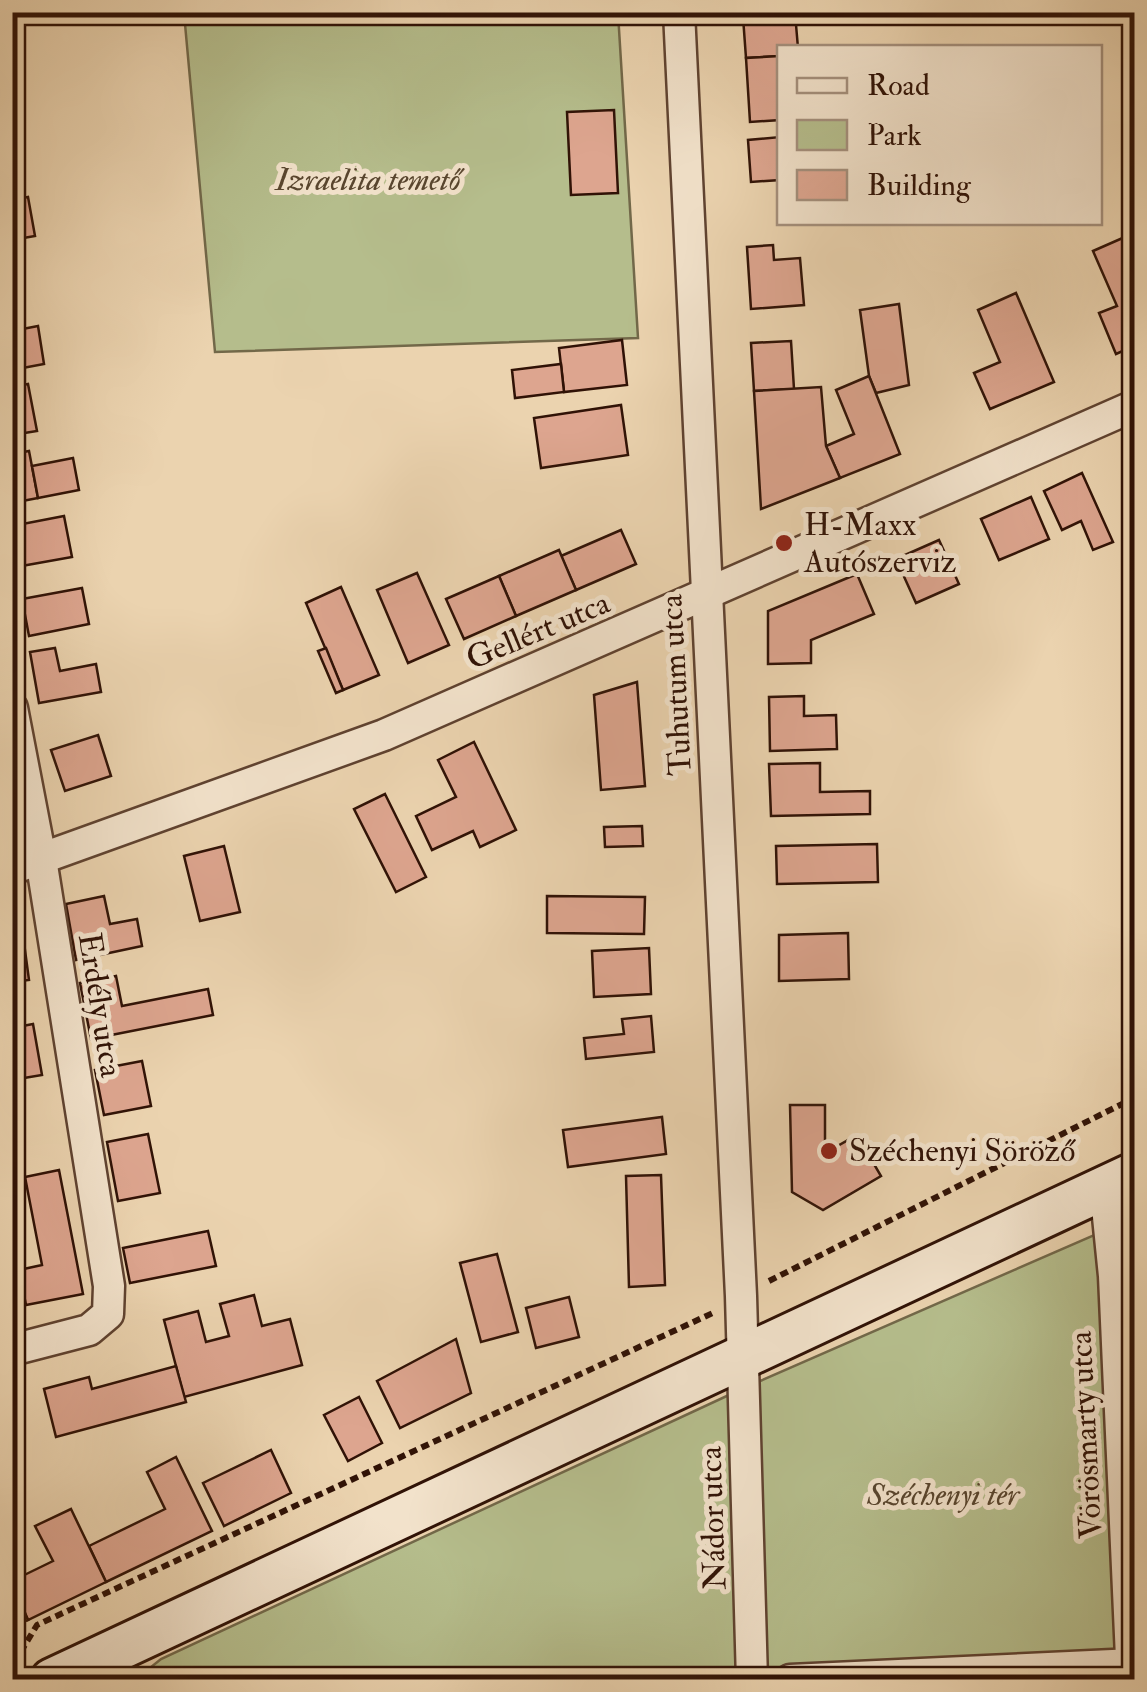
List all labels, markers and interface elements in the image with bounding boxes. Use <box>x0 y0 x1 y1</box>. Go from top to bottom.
legend <box>777 45 1102 225</box>
text: Road <box>867 67 930 104</box>
text: Park <box>867 117 922 154</box>
park label: Izraelita temető <box>273 160 465 200</box>
text: Building <box>867 167 972 204</box>
place label: H-Maxx Autószerviz <box>803 505 956 582</box>
marker: H-Maxx Autószerviz <box>773 532 795 554</box>
street label: Gellért utca <box>460 583 616 679</box>
street label: Tuhutum utca <box>651 593 701 777</box>
street label: Erdély utca <box>69 930 131 1081</box>
place label: Széchenyi Söröző <box>849 1131 1076 1171</box>
marker: Széchenyi Söröző <box>818 1140 840 1162</box>
street label: Vörösmarty utca <box>1061 1329 1111 1540</box>
street label: Nádor utca <box>690 1445 735 1590</box>
park label: Széchenyi tér <box>866 1475 1021 1515</box>

